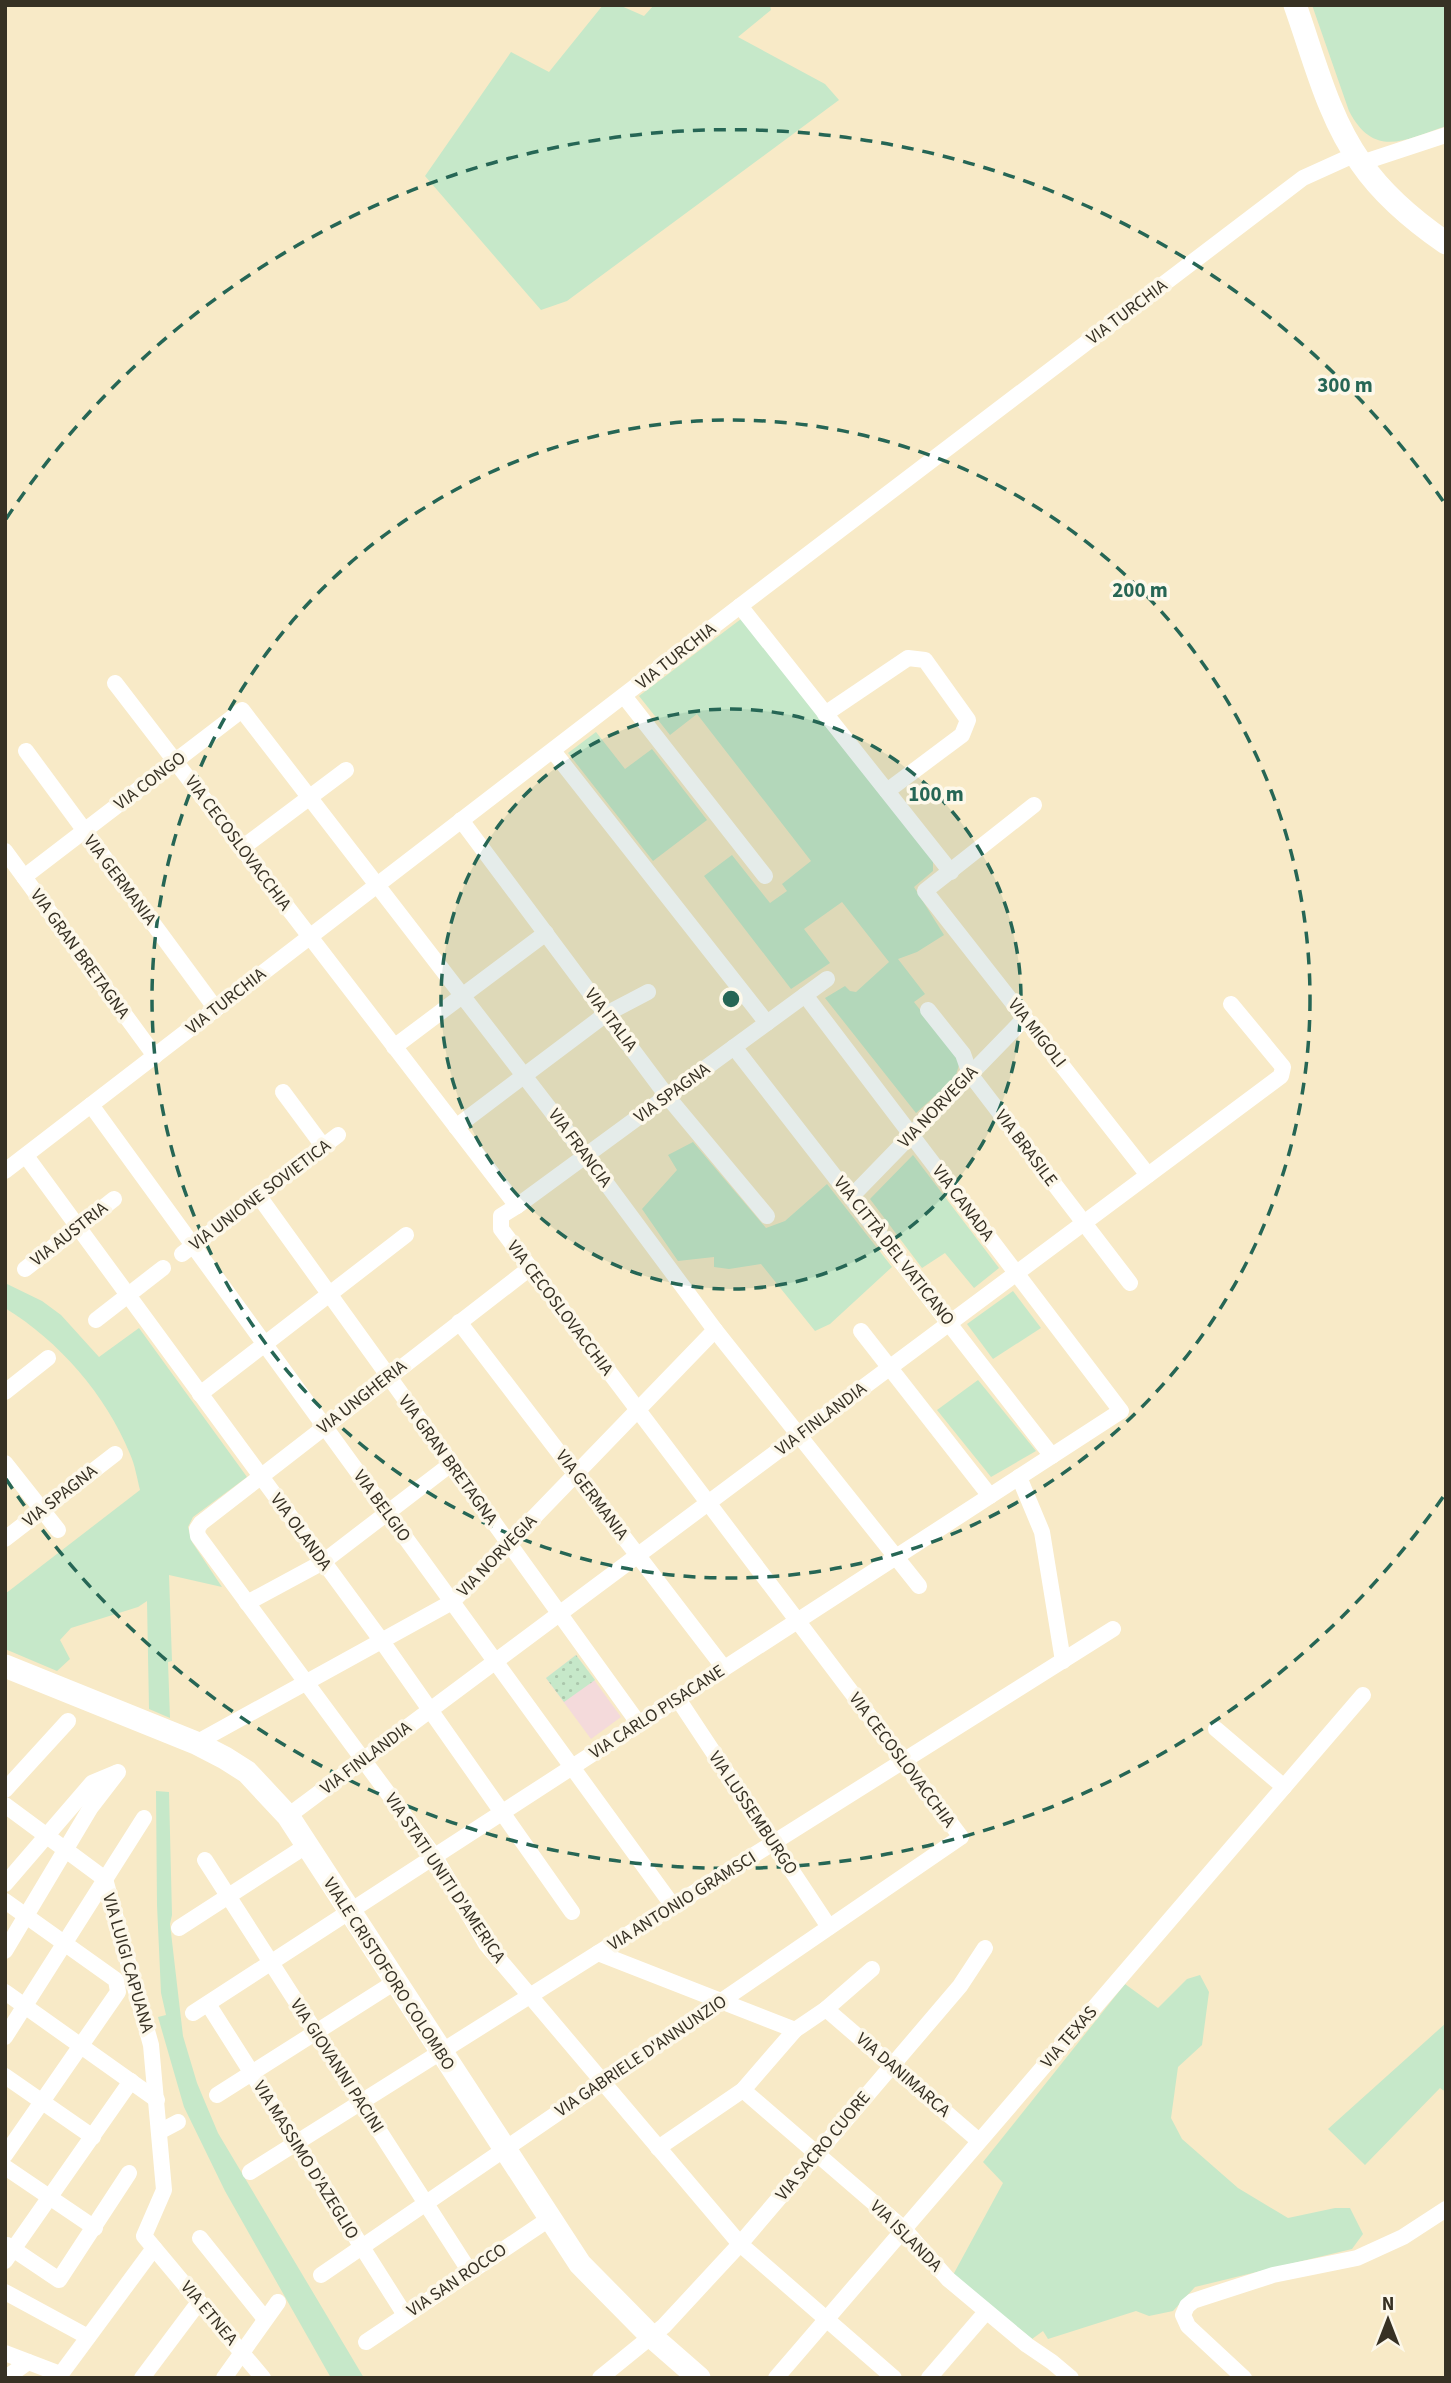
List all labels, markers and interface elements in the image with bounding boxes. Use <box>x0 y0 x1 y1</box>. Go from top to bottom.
street label: VIA TURCHIA <box>1081 273 1173 351</box>
text: 300 m <box>1317 370 1373 400</box>
text: 200 m <box>1112 575 1168 605</box>
street label: VIA TURCHIA <box>631 617 721 695</box>
street label: VIA CONGO <box>109 746 191 816</box>
street label: VIA CECOSLOVACCHIA <box>179 770 297 916</box>
text: 100 m <box>908 779 964 809</box>
street label: VIA GERMANIA <box>78 830 162 931</box>
street label: VIA GRAN BRETAGNA <box>24 884 136 1024</box>
street label: VIA TURCHIA <box>181 962 271 1040</box>
street label: VIA ITALIA <box>579 983 643 1057</box>
centre of rings <box>719 987 743 1011</box>
street label: VIA MIGOLI <box>1002 993 1072 1073</box>
street label: VIA SPAGNA <box>629 1057 715 1129</box>
street label: VIA NORVEGIA <box>892 1060 984 1154</box>
street label: VIA FRANCIA <box>542 1103 618 1193</box>
street label: VIA BRASILE <box>989 1104 1063 1192</box>
street label: VIA UNIONE SOVIETICA <box>184 1133 336 1257</box>
street label: VIA CANADA <box>926 1160 1000 1246</box>
street label: VIA CITTÀ DEL VATICANO <box>828 1171 960 1331</box>
street label: VIA AUSTRIA <box>25 1196 113 1272</box>
street label: VIA CECOSLOVACCHIA <box>501 1235 619 1381</box>
street label: VIA UNGHERIA <box>312 1354 412 1440</box>
street label: VIA FINLANDIA <box>770 1376 872 1462</box>
street label: VIA GRAN BRETAGNA <box>392 1390 504 1530</box>
street label: VIA GERMANIA <box>550 1445 634 1546</box>
street label: VIA SPAGNA <box>17 1459 103 1533</box>
street label: VIA BELGIO <box>347 1465 417 1547</box>
street label: VIA OLANDA <box>264 1488 338 1576</box>
street label: VIA NORVEGIA <box>451 1509 543 1603</box>
street label: VIA CARLO PISACANE <box>584 1659 730 1765</box>
street label: VIA CECOSLOVACCHIA <box>843 1687 961 1833</box>
street label: VIA FINLANDIA <box>315 1715 417 1801</box>
street label: VIA LUSSEMBURGO <box>702 1746 804 1880</box>
street label: VIA STATI UNITI D'AMERICA <box>379 1788 511 1968</box>
street label: VIA ANTONIO GRAMSCI <box>603 1845 761 1957</box>
street label: VIALE CRISTOFORO COLOMBO <box>317 1873 461 2075</box>
street label: VIA LUIGI CAPUANA <box>96 1890 160 2036</box>
street label: VIA GABRIELE D'ANNUNZIO <box>550 1989 732 2123</box>
street label: VIA GIOVANNI PACINI <box>284 1994 390 2138</box>
street label: VIA TEXAS <box>1035 2000 1103 2074</box>
street label: VIA DANIMARCA <box>850 2027 956 2123</box>
street label: VIA MASSIMO D'AZEGLIO <box>247 2076 365 2244</box>
street label: VIA SACRO CUORE <box>770 2086 876 2206</box>
street label: VIA ISLANDA <box>864 2194 948 2278</box>
street label: VIA SAN ROCCO <box>402 2237 512 2323</box>
street label: VIA ETNEA <box>175 2275 244 2351</box>
north arrow <box>1353 2285 1423 2355</box>
text: N <box>1382 2291 1394 2318</box>

